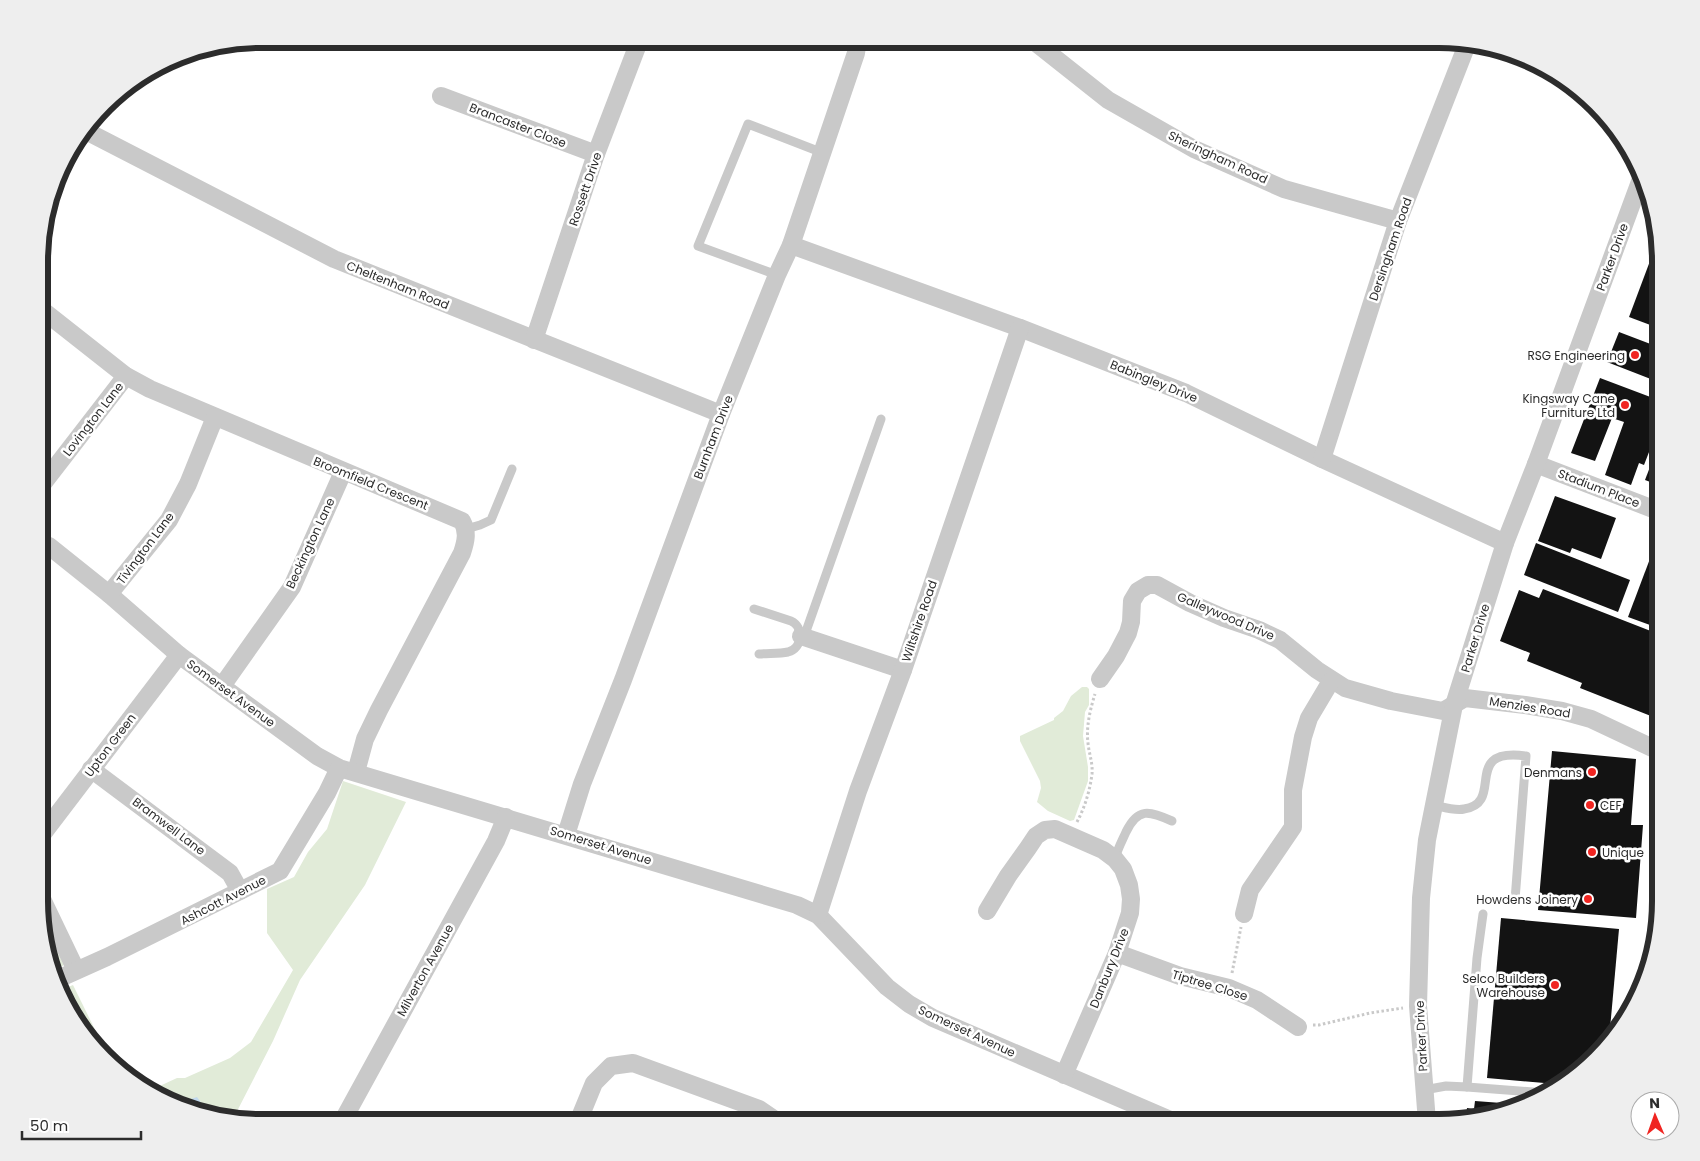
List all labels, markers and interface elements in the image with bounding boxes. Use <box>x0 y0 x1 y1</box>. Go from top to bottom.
street label: Brancaster Close <box>467 99 569 151</box>
street label: Sheringham Road <box>1165 126 1271 188</box>
street label: Rossett Drive <box>564 150 606 228</box>
street label: Dersingham Road <box>1364 195 1416 303</box>
street label: Parker Drive <box>1592 221 1632 293</box>
street label: Cheltenham Road <box>344 257 452 313</box>
place label: RSG Engineering <box>1527 347 1625 364</box>
marker: RSG Engineering <box>1629 349 1641 361</box>
street label: Babingley Drive <box>1108 356 1200 406</box>
street label: Lovington Lane <box>59 378 127 460</box>
place label: Kingsway Cane Furniture Ltd <box>1522 390 1615 421</box>
street label: Burnham Drive <box>689 393 737 481</box>
marker: Kingsway Cane Furniture Ltd <box>1619 399 1631 411</box>
street label: Broomfield Crescent <box>311 452 431 514</box>
street label: Stadium Place <box>1556 465 1642 511</box>
street label: Beckington Lane <box>282 495 338 591</box>
street label: Tivington Lane <box>112 508 178 588</box>
street label: Wiltshire Road <box>897 578 941 664</box>
street label: Galleywood Drive <box>1175 588 1277 644</box>
street label: Parker Drive <box>1457 602 1493 674</box>
street label: Somerset Avenue <box>183 655 279 731</box>
street label: Menzies Road <box>1488 692 1572 722</box>
street label: Upton Green <box>80 710 140 780</box>
place label: Denmans <box>1524 764 1582 781</box>
marker: Denmans <box>1586 766 1598 778</box>
street label: Bramwell Lane <box>129 793 209 859</box>
place label: CEF <box>1600 797 1621 814</box>
marker: CEF <box>1584 799 1596 811</box>
street label: Somerset Avenue <box>548 821 654 869</box>
place label: Unique <box>1602 844 1644 861</box>
marker: Unique <box>1586 846 1598 858</box>
street label: Ashcott Avenue <box>177 871 269 929</box>
place label: Howdens Joinery <box>1476 891 1578 908</box>
marker: Howdens Joinery <box>1582 893 1594 905</box>
street label: Milverton Avenue <box>393 921 457 1019</box>
street label: Danbury Drive <box>1085 926 1133 1010</box>
street label: Tiptree Close <box>1170 965 1250 1005</box>
place label: Selco Builders Warehouse <box>1462 970 1545 1001</box>
marker: Selco Builders Warehouse <box>1549 979 1561 991</box>
street label: Parker Drive <box>1411 1000 1431 1072</box>
street label: Somerset Avenue <box>916 1001 1018 1061</box>
north arrow <box>1630 1091 1680 1141</box>
text: N <box>1649 1093 1660 1113</box>
scale bar <box>22 1108 141 1140</box>
text: 50 m <box>30 1115 68 1136</box>

